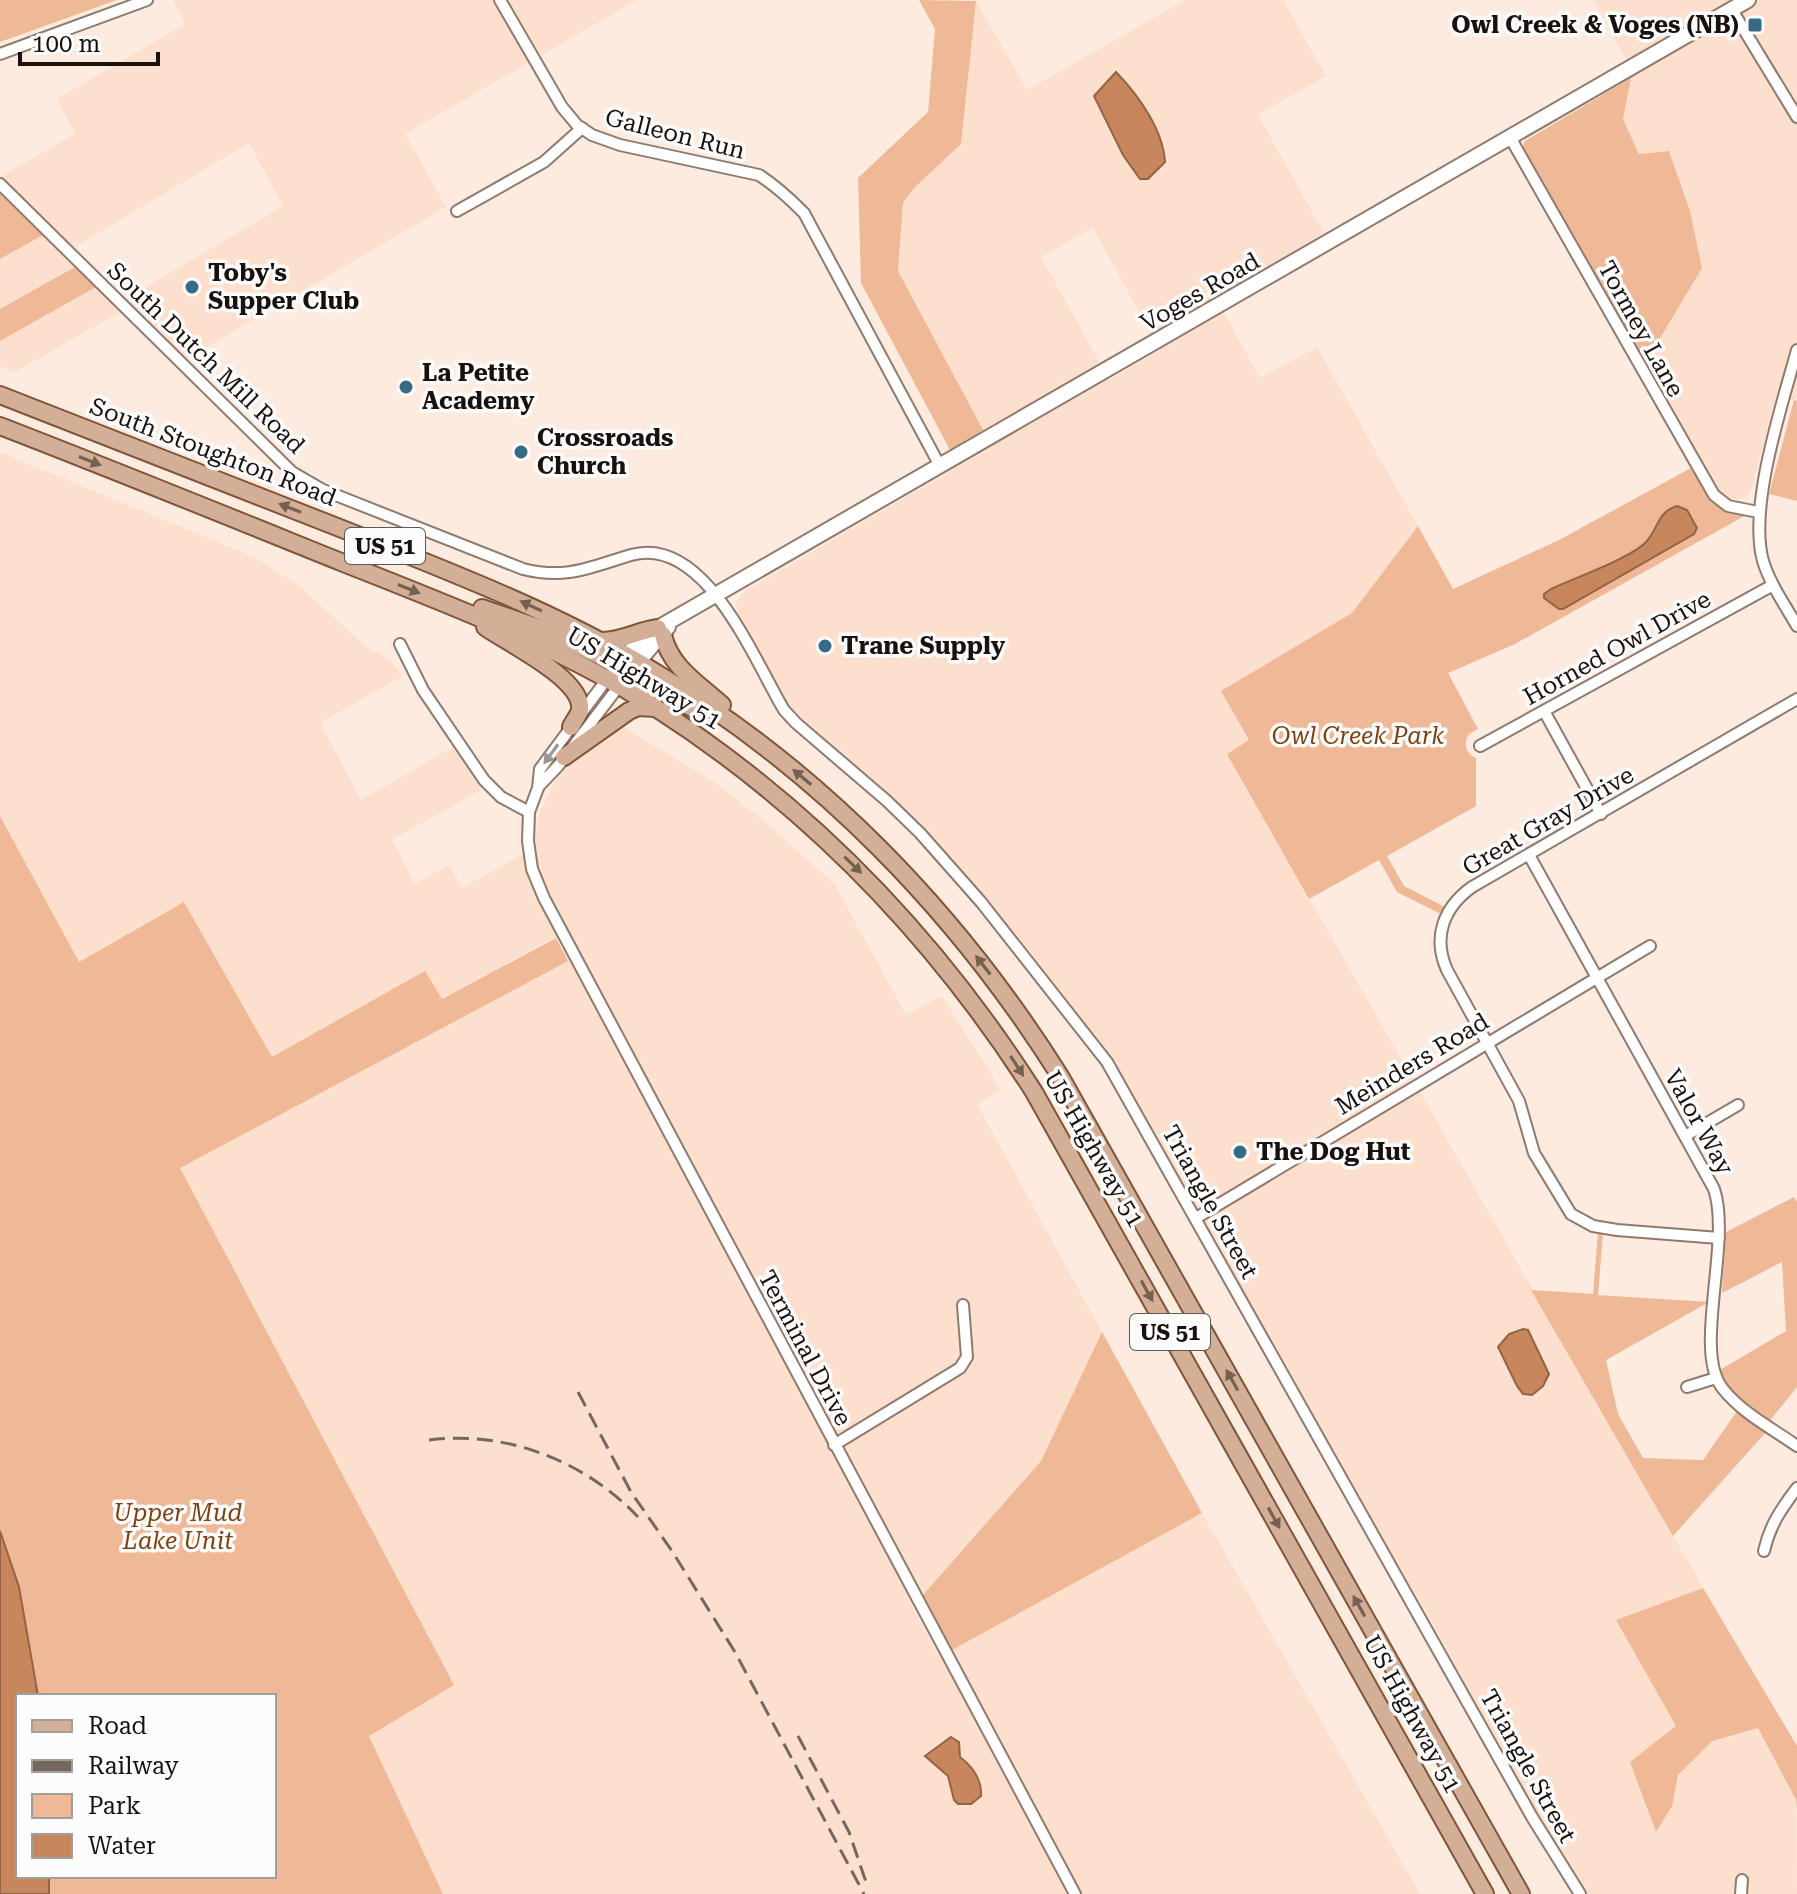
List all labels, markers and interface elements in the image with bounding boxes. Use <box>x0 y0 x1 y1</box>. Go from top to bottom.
place label: Owl Creek & Voges (NB) <box>1451 11 1739 39</box>
scale bar <box>20 16 158 66</box>
marker: Owl Creek & Voges (NB) <box>1746 16 1764 34</box>
text: 100 m <box>32 30 100 58</box>
street label: Galleon Run <box>602 103 748 165</box>
street label: Voges Road <box>1136 247 1264 337</box>
street label: Tormey Lane <box>1592 256 1690 402</box>
street label: South Dutch Mill Road <box>102 257 310 459</box>
place label: Toby's Supper Club <box>208 259 359 315</box>
marker: Toby's Supper Club <box>183 278 201 296</box>
place label: La Petite Academy <box>422 359 535 415</box>
marker: La Petite Academy <box>397 378 415 396</box>
street label: South Stoughton Road <box>86 392 340 512</box>
place label: Crossroads Church <box>537 424 673 480</box>
marker: Crossroads Church <box>512 443 530 461</box>
one-way arrow <box>78 455 102 468</box>
one-way arrow <box>278 501 302 514</box>
road number: US 51 <box>345 528 425 564</box>
one-way arrow <box>397 583 421 596</box>
street label: Horned Owl Drive <box>1518 585 1716 711</box>
one-way arrow <box>519 600 543 613</box>
street label: US Highway 51 <box>562 621 726 735</box>
place label: Trane Supply <box>841 632 1006 660</box>
marker: Trane Supply <box>816 637 834 655</box>
park label: Owl Creek Park <box>1272 722 1444 750</box>
one-way arrow <box>543 743 559 765</box>
street label: Great Gray Drive <box>1457 761 1639 881</box>
one-way arrow <box>792 769 812 786</box>
one-way arrow <box>843 855 862 873</box>
one-way arrow <box>976 955 992 975</box>
street label: Meinders Road <box>1330 1007 1494 1121</box>
one-way arrow <box>1010 1055 1025 1076</box>
street label: Valor Way <box>1659 1064 1740 1180</box>
street label: US Highway 51 <box>1038 1066 1150 1232</box>
street label: Triangle Street <box>1156 1120 1264 1284</box>
place label: The Dog Hut <box>1256 1138 1411 1166</box>
marker: The Dog Hut <box>1231 1143 1249 1161</box>
street label: Terminal Drive <box>752 1266 858 1430</box>
one-way arrow <box>1140 1280 1154 1302</box>
road number: US 51 <box>1130 1314 1210 1350</box>
one-way arrow <box>1225 1368 1238 1391</box>
park label: Upper Mud Lake Unit <box>114 1499 242 1555</box>
one-way arrow <box>1267 1507 1281 1529</box>
one-way arrow <box>1352 1595 1366 1618</box>
street label: US Highway 51 <box>1357 1630 1467 1798</box>
street label: Triangle Street <box>1474 1684 1582 1848</box>
legend <box>16 1694 276 1878</box>
text: Road <box>88 1712 147 1740</box>
text: Railway <box>88 1752 179 1780</box>
text: Park <box>88 1792 141 1820</box>
text: Water <box>88 1832 156 1860</box>

